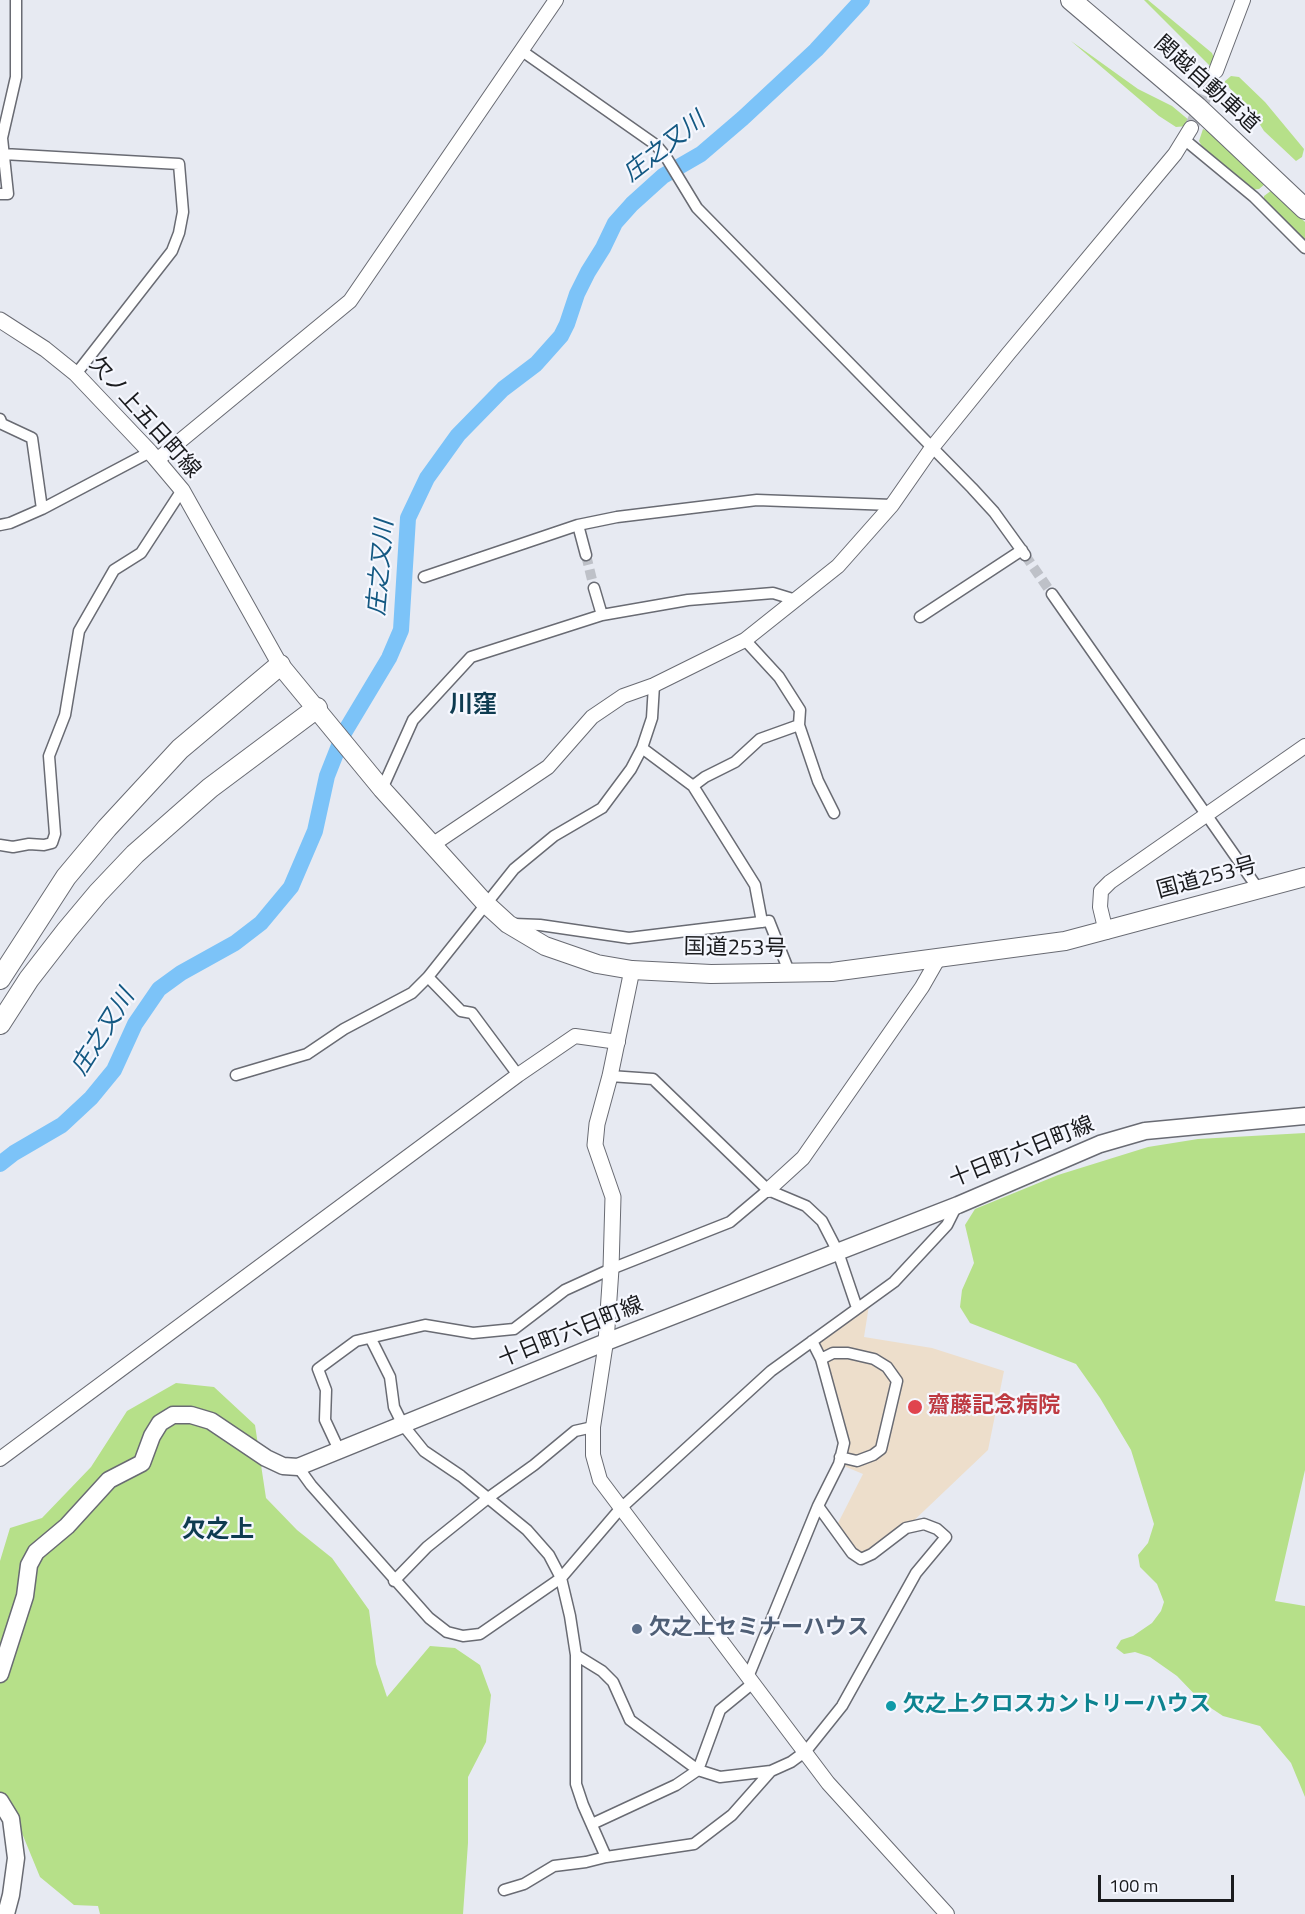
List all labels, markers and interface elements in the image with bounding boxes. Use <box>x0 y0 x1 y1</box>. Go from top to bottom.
street label: 関越自動車道 <box>1148 31 1264 139</box>
water label: 庄之又川 <box>618 107 712 189</box>
street label: 欠ノ上五日町線 <box>83 352 205 484</box>
water label: 庄之又川 <box>363 519 401 617</box>
district label: 川窪 <box>449 692 497 720</box>
street label: 国道253号 <box>1154 853 1260 905</box>
street label: 国道253号 <box>683 935 787 963</box>
water label: 庄之又川 <box>66 985 142 1081</box>
street label: 十日町六日町線 <box>946 1112 1098 1194</box>
street label: 十日町六日町線 <box>495 1292 647 1374</box>
place label: 齋藤記念病院 <box>928 1394 1060 1420</box>
marker: 齋藤記念病院 <box>906 1398 924 1416</box>
district label: 欠之上 <box>182 1517 254 1545</box>
place label: 欠之上セミナーハウス <box>649 1616 869 1642</box>
marker: 欠之上セミナーハウス <box>630 1622 644 1636</box>
place label: 欠之上クロスカントリーハウス <box>903 1693 1211 1719</box>
marker: 欠之上クロスカントリーハウス <box>884 1699 898 1713</box>
scale bar <box>1101 1863 1238 1901</box>
text: 100 m <box>1109 1872 1158 1899</box>

